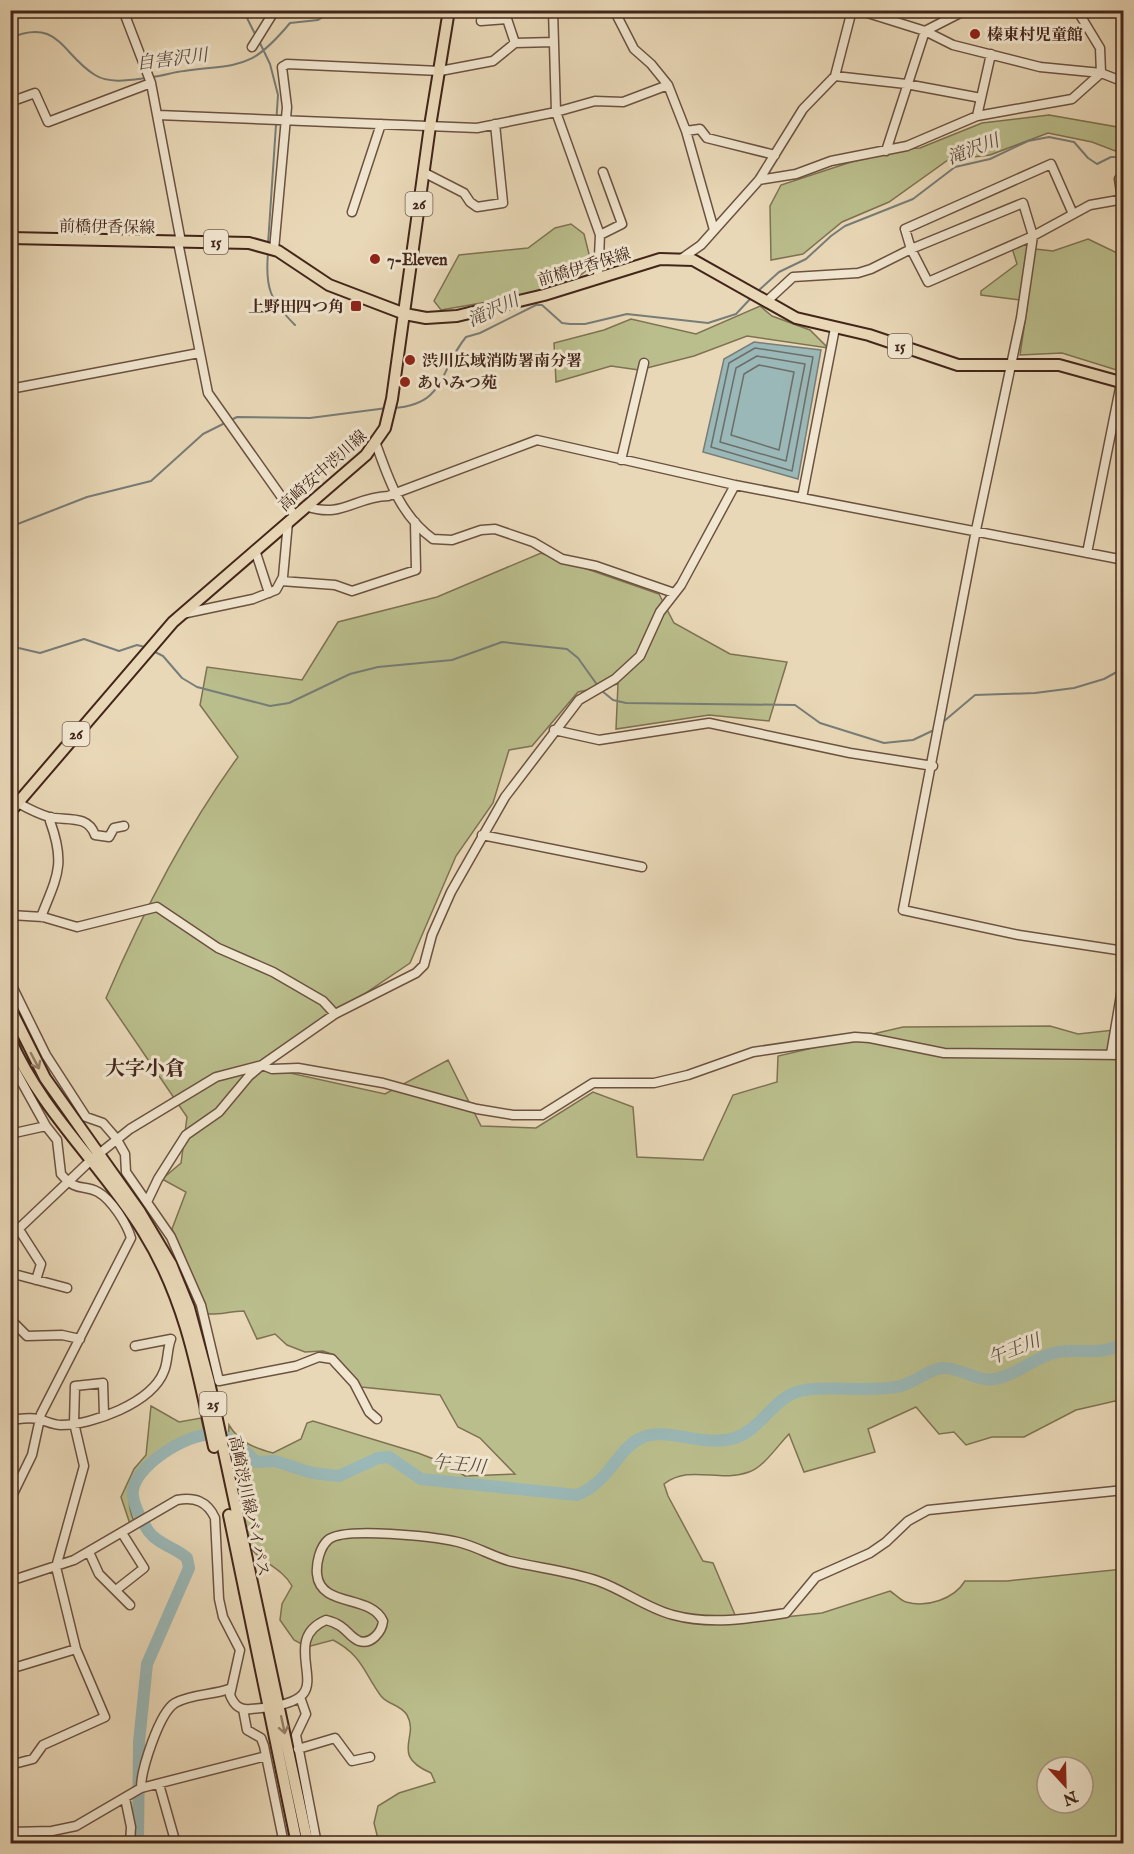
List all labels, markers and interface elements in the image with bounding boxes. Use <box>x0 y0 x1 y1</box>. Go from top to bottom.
place label: 榛東村児童館 <box>987 26 1083 46</box>
marker: 榛東村児童館 <box>968 27 982 41</box>
water label: 自害沢川 <box>135 44 211 76</box>
water label: 滝沢川 <box>944 129 1005 171</box>
road number: 26 <box>406 192 432 216</box>
street label: 前橋伊香保線 <box>59 217 155 239</box>
road number: 15 <box>204 230 228 254</box>
street label: 前橋伊香保線 <box>536 244 633 292</box>
place label: 7-Eleven <box>387 251 448 271</box>
marker: 7-Eleven <box>368 252 382 266</box>
water label: 滝沢川 <box>464 289 525 333</box>
place label: 上野田四つ角 <box>248 298 344 318</box>
marker: 上野田四つ角 <box>349 299 363 313</box>
road number: 15 <box>888 334 912 358</box>
place label: 渋川広域消防署南分署 <box>422 352 582 372</box>
marker: 渋川広域消防署南分署 <box>403 353 417 367</box>
place label: あいみつ苑 <box>417 374 498 394</box>
marker: あいみつ苑 <box>398 375 412 389</box>
street label: 高崎安中渋川線 <box>275 427 372 516</box>
road number: 26 <box>62 722 90 746</box>
one-way arrow <box>29 1052 41 1069</box>
district label: 大字小倉 <box>105 1057 185 1082</box>
water label: 午王川 <box>985 1329 1046 1371</box>
road number: 25 <box>200 1392 226 1416</box>
street label: 高崎渋川線バイパス <box>223 1434 273 1579</box>
water label: 午王川 <box>431 1451 489 1480</box>
one-way arrow <box>278 1715 289 1734</box>
north arrow <box>1035 1755 1095 1815</box>
text: N <box>1060 1785 1081 1809</box>

